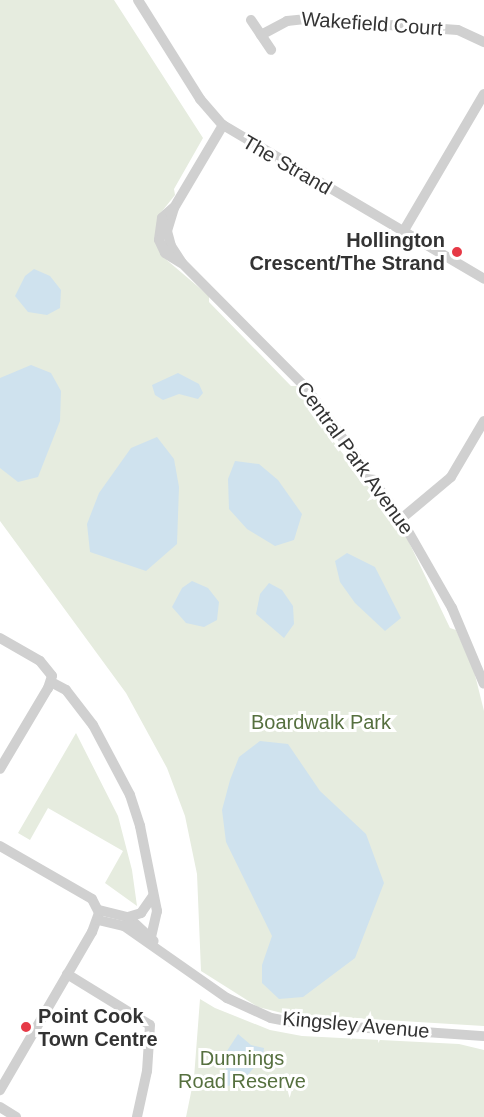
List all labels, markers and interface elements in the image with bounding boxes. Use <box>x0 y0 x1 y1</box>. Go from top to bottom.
street label: Wakefield Court <box>301 7 443 41</box>
street label: The Strand <box>238 130 336 200</box>
place label: Hollington Crescent/The Strand <box>249 228 445 275</box>
marker: Hollington Crescent/The Strand <box>450 245 464 259</box>
street label: Central Park Avenue <box>291 376 419 540</box>
park label: Boardwalk Park <box>251 710 391 734</box>
place label: Point Cook Town Centre <box>38 1004 158 1051</box>
street label: Kingsley Avenue <box>281 1007 431 1043</box>
marker: Point Cook Town Centre <box>19 1020 33 1034</box>
park label: Dunnings Road Reserve <box>178 1047 306 1094</box>

